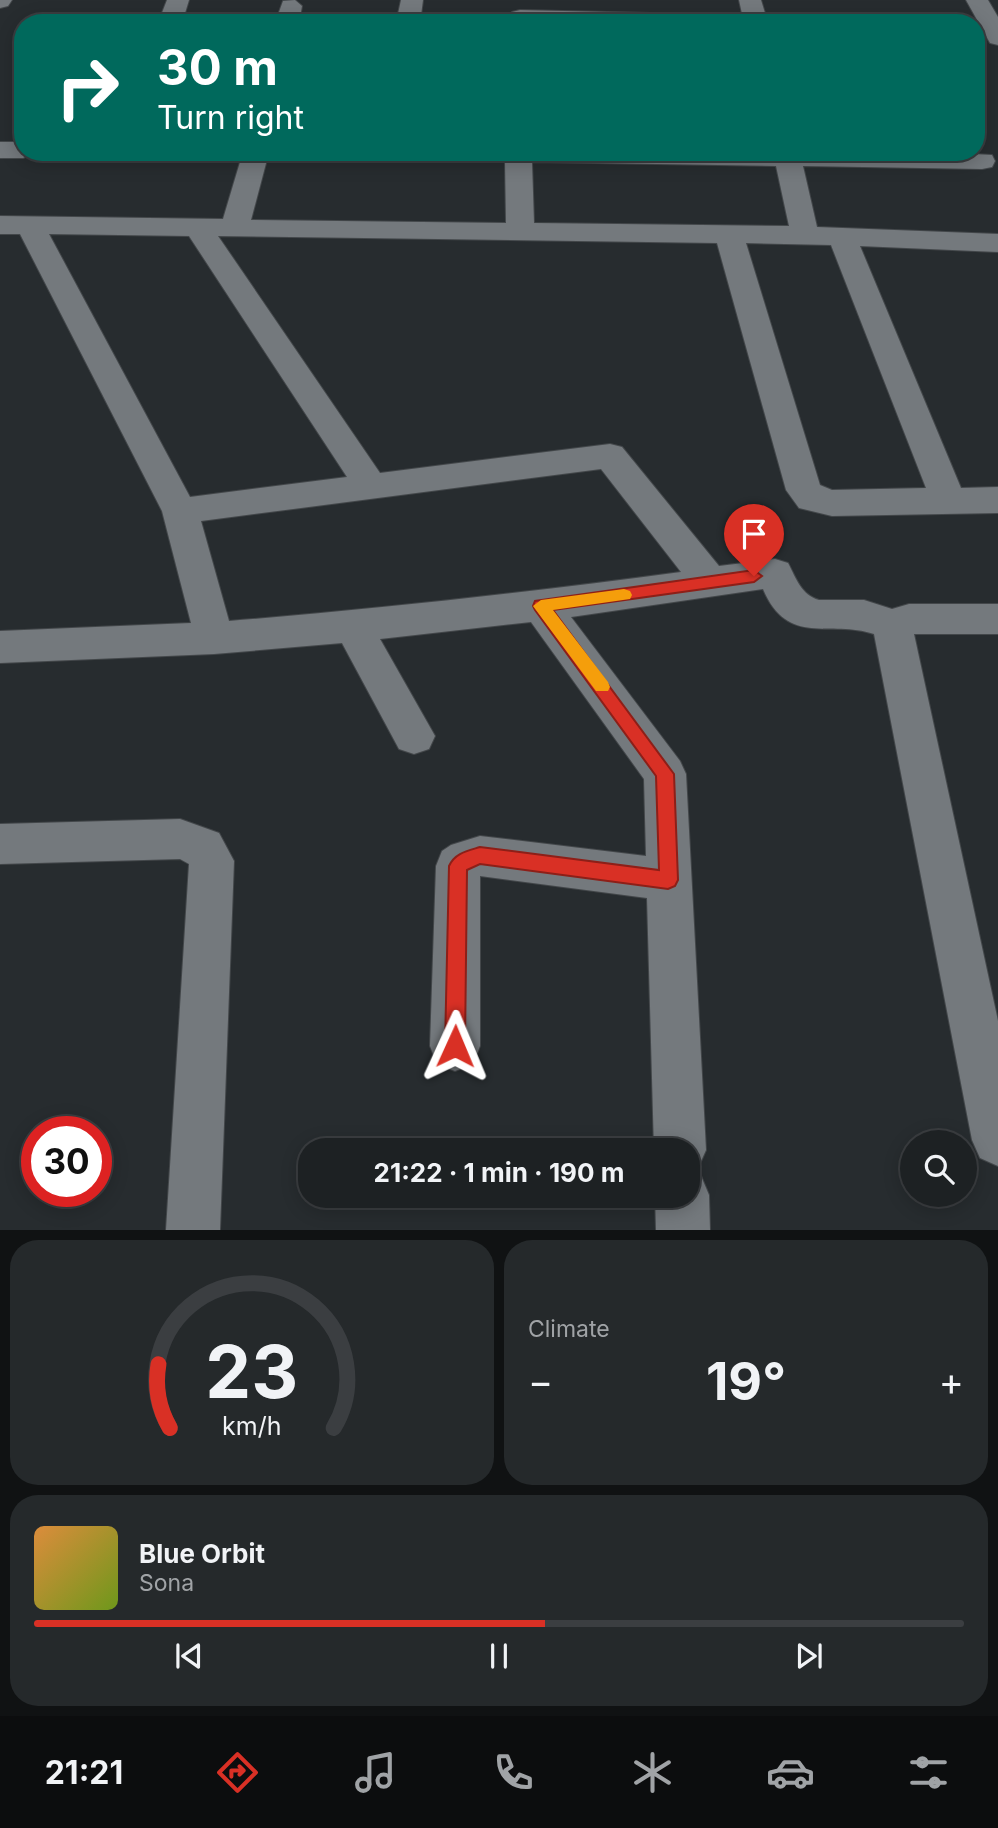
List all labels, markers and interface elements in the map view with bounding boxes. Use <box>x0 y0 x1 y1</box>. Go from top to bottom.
text: 30 m <box>157 38 278 97</box>
icon: right <box>42 42 133 133</box>
text: Turn right <box>157 98 304 137</box>
pin <box>724 504 784 576</box>
icon: arrive <box>735 515 773 553</box>
position arrow <box>418 1009 492 1083</box>
speed limit sign: 30 <box>21 1116 112 1207</box>
map controls <box>900 1130 977 1207</box>
button: search <box>900 1130 977 1207</box>
text: 21:22 · 1 min · 190 m <box>374 1157 624 1188</box>
text: Climate <box>528 1315 610 1343</box>
text: 23 <box>206 1328 298 1417</box>
text: 19° <box>706 1350 786 1413</box>
text: − <box>528 1358 553 1404</box>
text: + <box>939 1358 964 1404</box>
text: km/h <box>222 1411 282 1441</box>
text: Blue Orbit <box>139 1538 265 1569</box>
text: Sona <box>139 1569 194 1597</box>
icon: previous <box>170 1637 208 1675</box>
icon: pause <box>480 1637 518 1675</box>
icon: next <box>790 1637 828 1675</box>
icon: directions <box>213 1748 262 1797</box>
icon: music <box>351 1748 400 1797</box>
icon: phone <box>489 1748 538 1797</box>
icon: climate <box>628 1748 677 1797</box>
icon: car <box>766 1748 815 1797</box>
icon: filters <box>904 1748 953 1797</box>
text: 21:21 <box>45 1753 123 1792</box>

